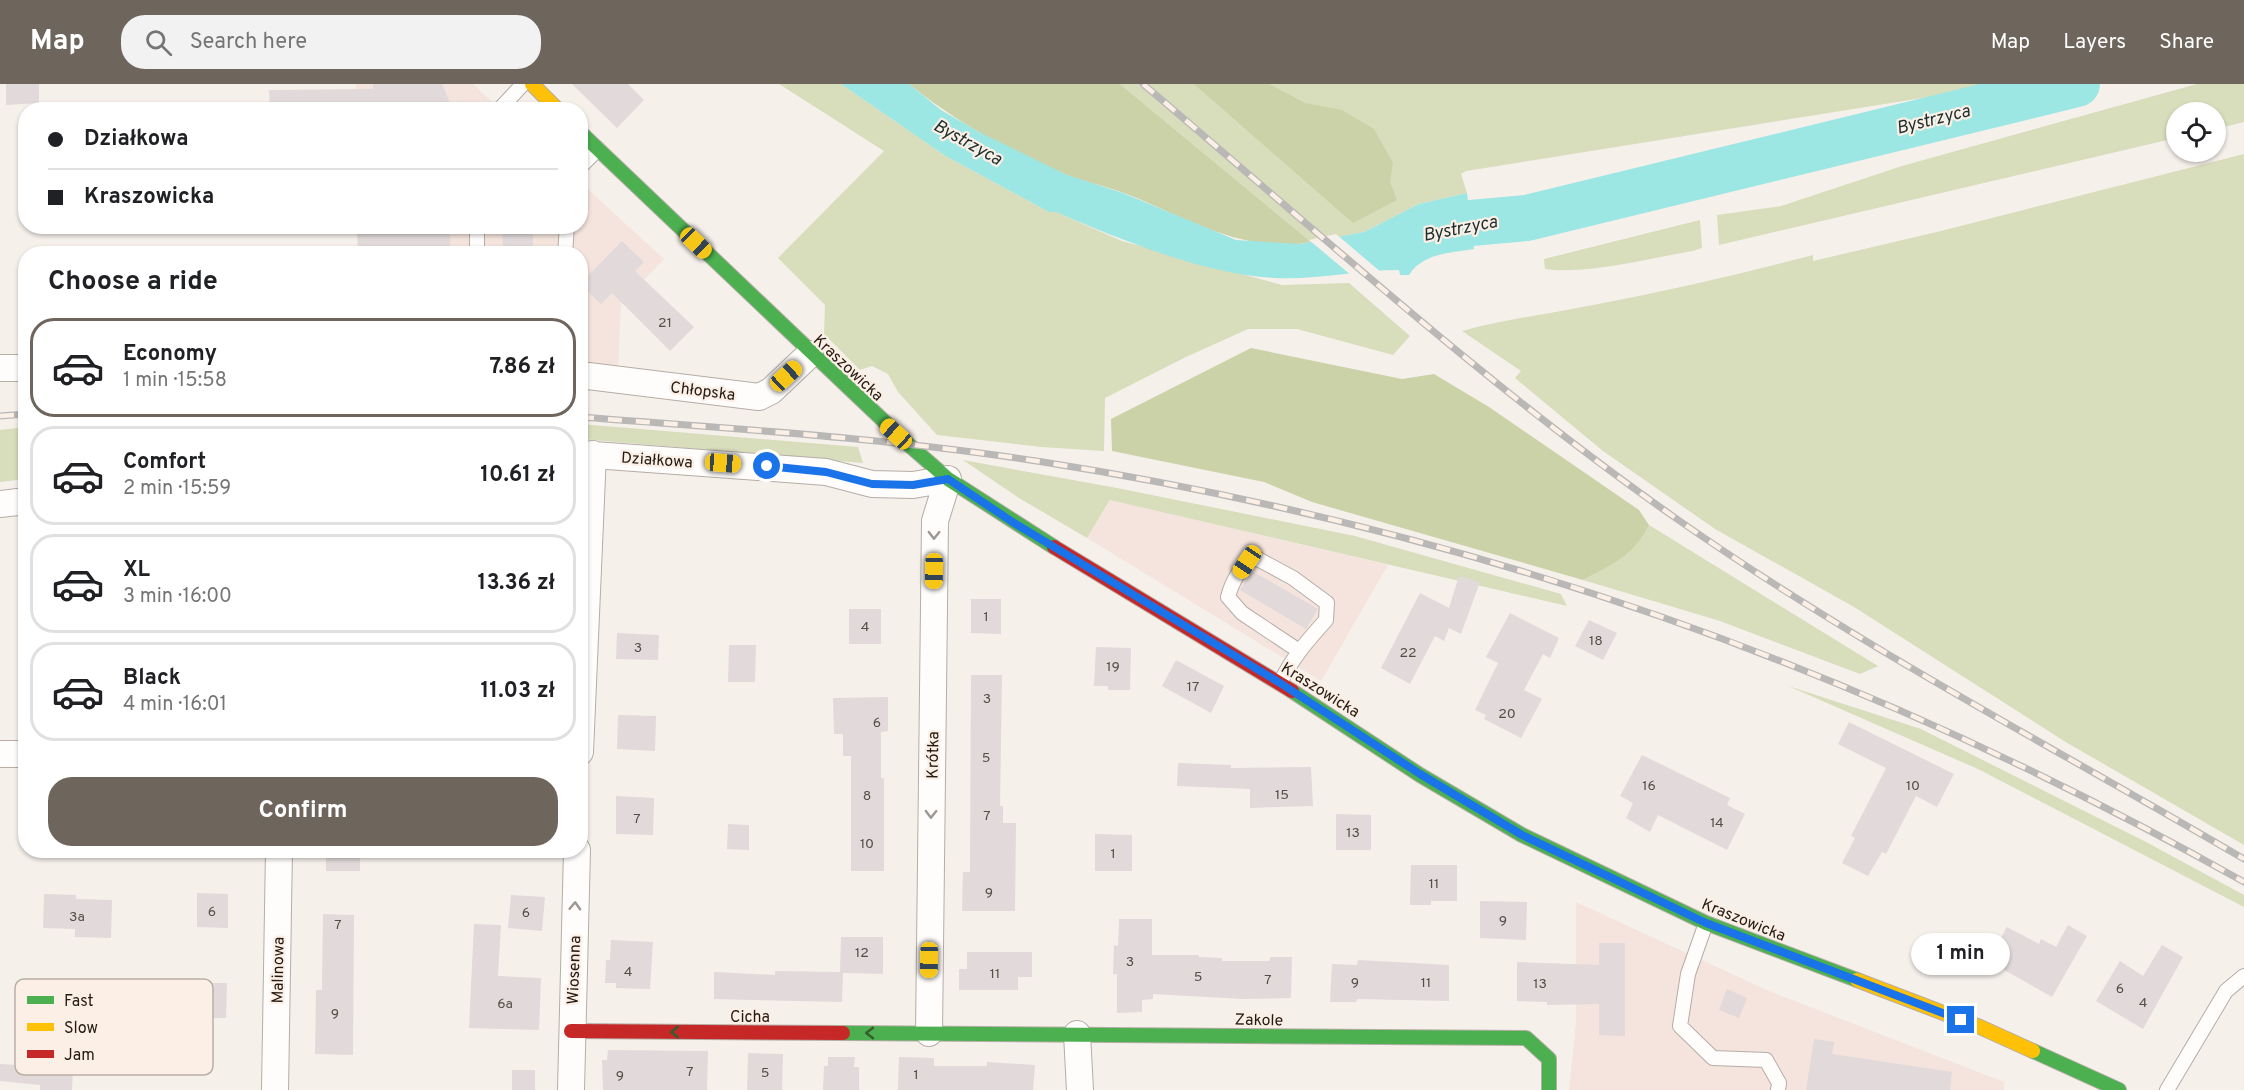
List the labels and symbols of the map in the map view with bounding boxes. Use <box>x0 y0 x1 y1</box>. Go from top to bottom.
water label: Bystrzyca <box>1894 100 1973 141</box>
water label: Bystrzyca <box>929 115 1006 172</box>
water label: Bystrzyca <box>1421 211 1500 248</box>
car <box>677 224 715 262</box>
house number: 21 <box>658 315 672 332</box>
street label: Kraszowicka <box>808 331 887 406</box>
car <box>767 357 805 395</box>
street label: Chłopska <box>669 378 736 406</box>
car <box>877 415 915 453</box>
street label: Działkowa <box>620 449 693 473</box>
route start <box>753 452 780 479</box>
car <box>704 453 742 473</box>
one-way arrow <box>928 531 941 540</box>
car <box>1229 542 1265 582</box>
car <box>925 553 943 589</box>
house number: 1 <box>983 609 989 626</box>
house number: 4 <box>861 619 869 636</box>
house number: 18 <box>1589 633 1603 650</box>
house number: 3 <box>634 640 642 657</box>
house number: 22 <box>1399 645 1417 662</box>
house number: 19 <box>1106 659 1120 676</box>
street label: Kraszowicka <box>1277 659 1363 723</box>
house number: 17 <box>1187 679 1199 696</box>
house number: 3 <box>983 691 991 708</box>
house number: 20 <box>1498 706 1516 723</box>
house number: 6 <box>873 715 881 732</box>
street label: Krótka <box>924 731 944 779</box>
house number: 5 <box>982 750 990 767</box>
house number: 16 <box>1642 778 1656 795</box>
house number: 10 <box>1906 778 1920 795</box>
house number: 15 <box>1275 787 1289 804</box>
house number: 8 <box>863 788 871 805</box>
house number: 7 <box>983 808 991 825</box>
one-way arrow <box>925 809 937 818</box>
house number: 7 <box>633 811 641 828</box>
house number: 14 <box>1710 815 1724 832</box>
house number: 13 <box>1346 825 1360 842</box>
house number: 10 <box>860 836 874 853</box>
house number: 1 <box>1110 846 1116 863</box>
house number: 11 <box>1429 876 1439 893</box>
house number: 9 <box>985 885 993 902</box>
street label: Kraszowicka <box>1698 895 1788 947</box>
one-way arrow <box>569 901 582 910</box>
house number: 6 <box>208 904 216 921</box>
house number: 6 <box>522 905 530 922</box>
house number: 3a <box>69 909 85 926</box>
house number: 9 <box>1499 913 1507 930</box>
house number: 7 <box>334 917 342 934</box>
callout: 1 min <box>1912 933 2010 975</box>
street label: Wiosenna <box>564 935 586 1005</box>
street label: Malinowa <box>268 936 290 1004</box>
car <box>920 942 938 978</box>
house number: 12 <box>855 945 869 962</box>
house number: 3 <box>1126 954 1134 971</box>
house number: 4 <box>624 964 632 981</box>
house number: 11 <box>990 966 1000 983</box>
house number: 5 <box>1194 969 1202 986</box>
house number: 7 <box>1264 972 1272 989</box>
house number: 9 <box>1351 975 1359 992</box>
house number: 11 <box>1421 975 1431 992</box>
house number: 13 <box>1533 976 1547 993</box>
legend <box>15 979 213 1075</box>
house number: 6 <box>2116 981 2124 998</box>
text: Fast <box>64 992 94 1012</box>
house number: 4 <box>2139 995 2147 1012</box>
house number: 6a <box>497 996 513 1013</box>
house number: 9 <box>331 1006 339 1023</box>
route end <box>1947 1006 1974 1033</box>
street label: Cicha <box>730 1008 770 1028</box>
street label: Zakole <box>1235 1011 1283 1031</box>
text: Slow <box>64 1019 98 1039</box>
one-way arrow <box>671 1026 680 1038</box>
one-way arrow <box>866 1027 875 1039</box>
text: Jam <box>64 1046 95 1066</box>
house number: 7 <box>686 1064 694 1081</box>
house number: 5 <box>761 1065 769 1082</box>
house number: 1 <box>913 1067 919 1084</box>
house number: 9 <box>616 1068 624 1085</box>

